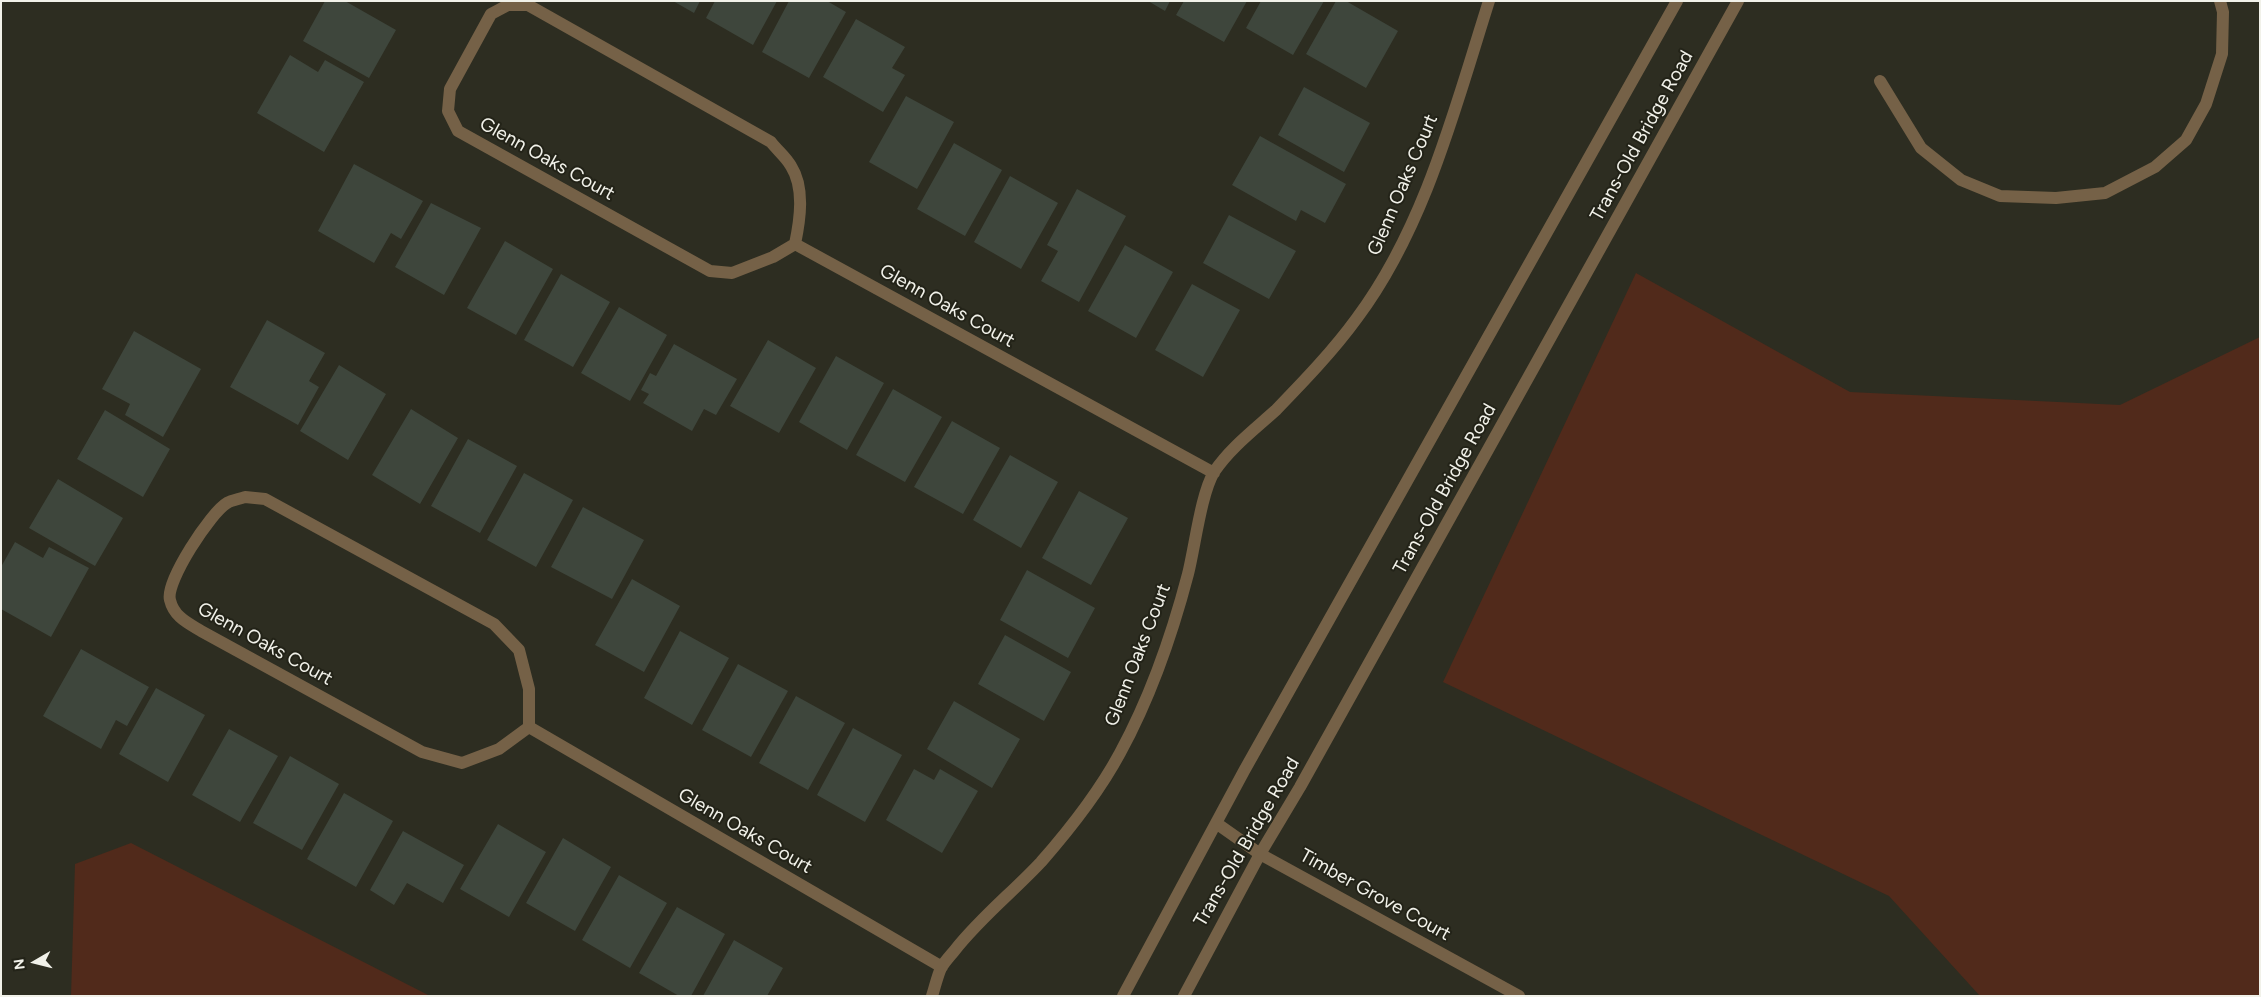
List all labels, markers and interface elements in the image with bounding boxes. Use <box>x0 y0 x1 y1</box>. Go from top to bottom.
street label: Trans-Old Bridge Road <box>1586 47 1698 225</box>
street label: Glenn Oaks Court <box>1363 111 1443 259</box>
street label: Glenn Oaks Court <box>475 112 619 206</box>
street label: Glenn Oaks Court <box>875 259 1019 353</box>
street label: Trans-Old Bridge Road <box>1389 400 1501 578</box>
street label: Glenn Oaks Court <box>1100 580 1176 730</box>
street label: Glenn Oaks Court <box>193 597 337 691</box>
street label: Trans-Old Bridge Road <box>1189 753 1305 931</box>
street label: Glenn Oaks Court <box>674 783 816 879</box>
street label: Timber Grove Court <box>1296 844 1454 946</box>
north arrow <box>10 937 60 987</box>
text: N <box>10 958 29 971</box>

